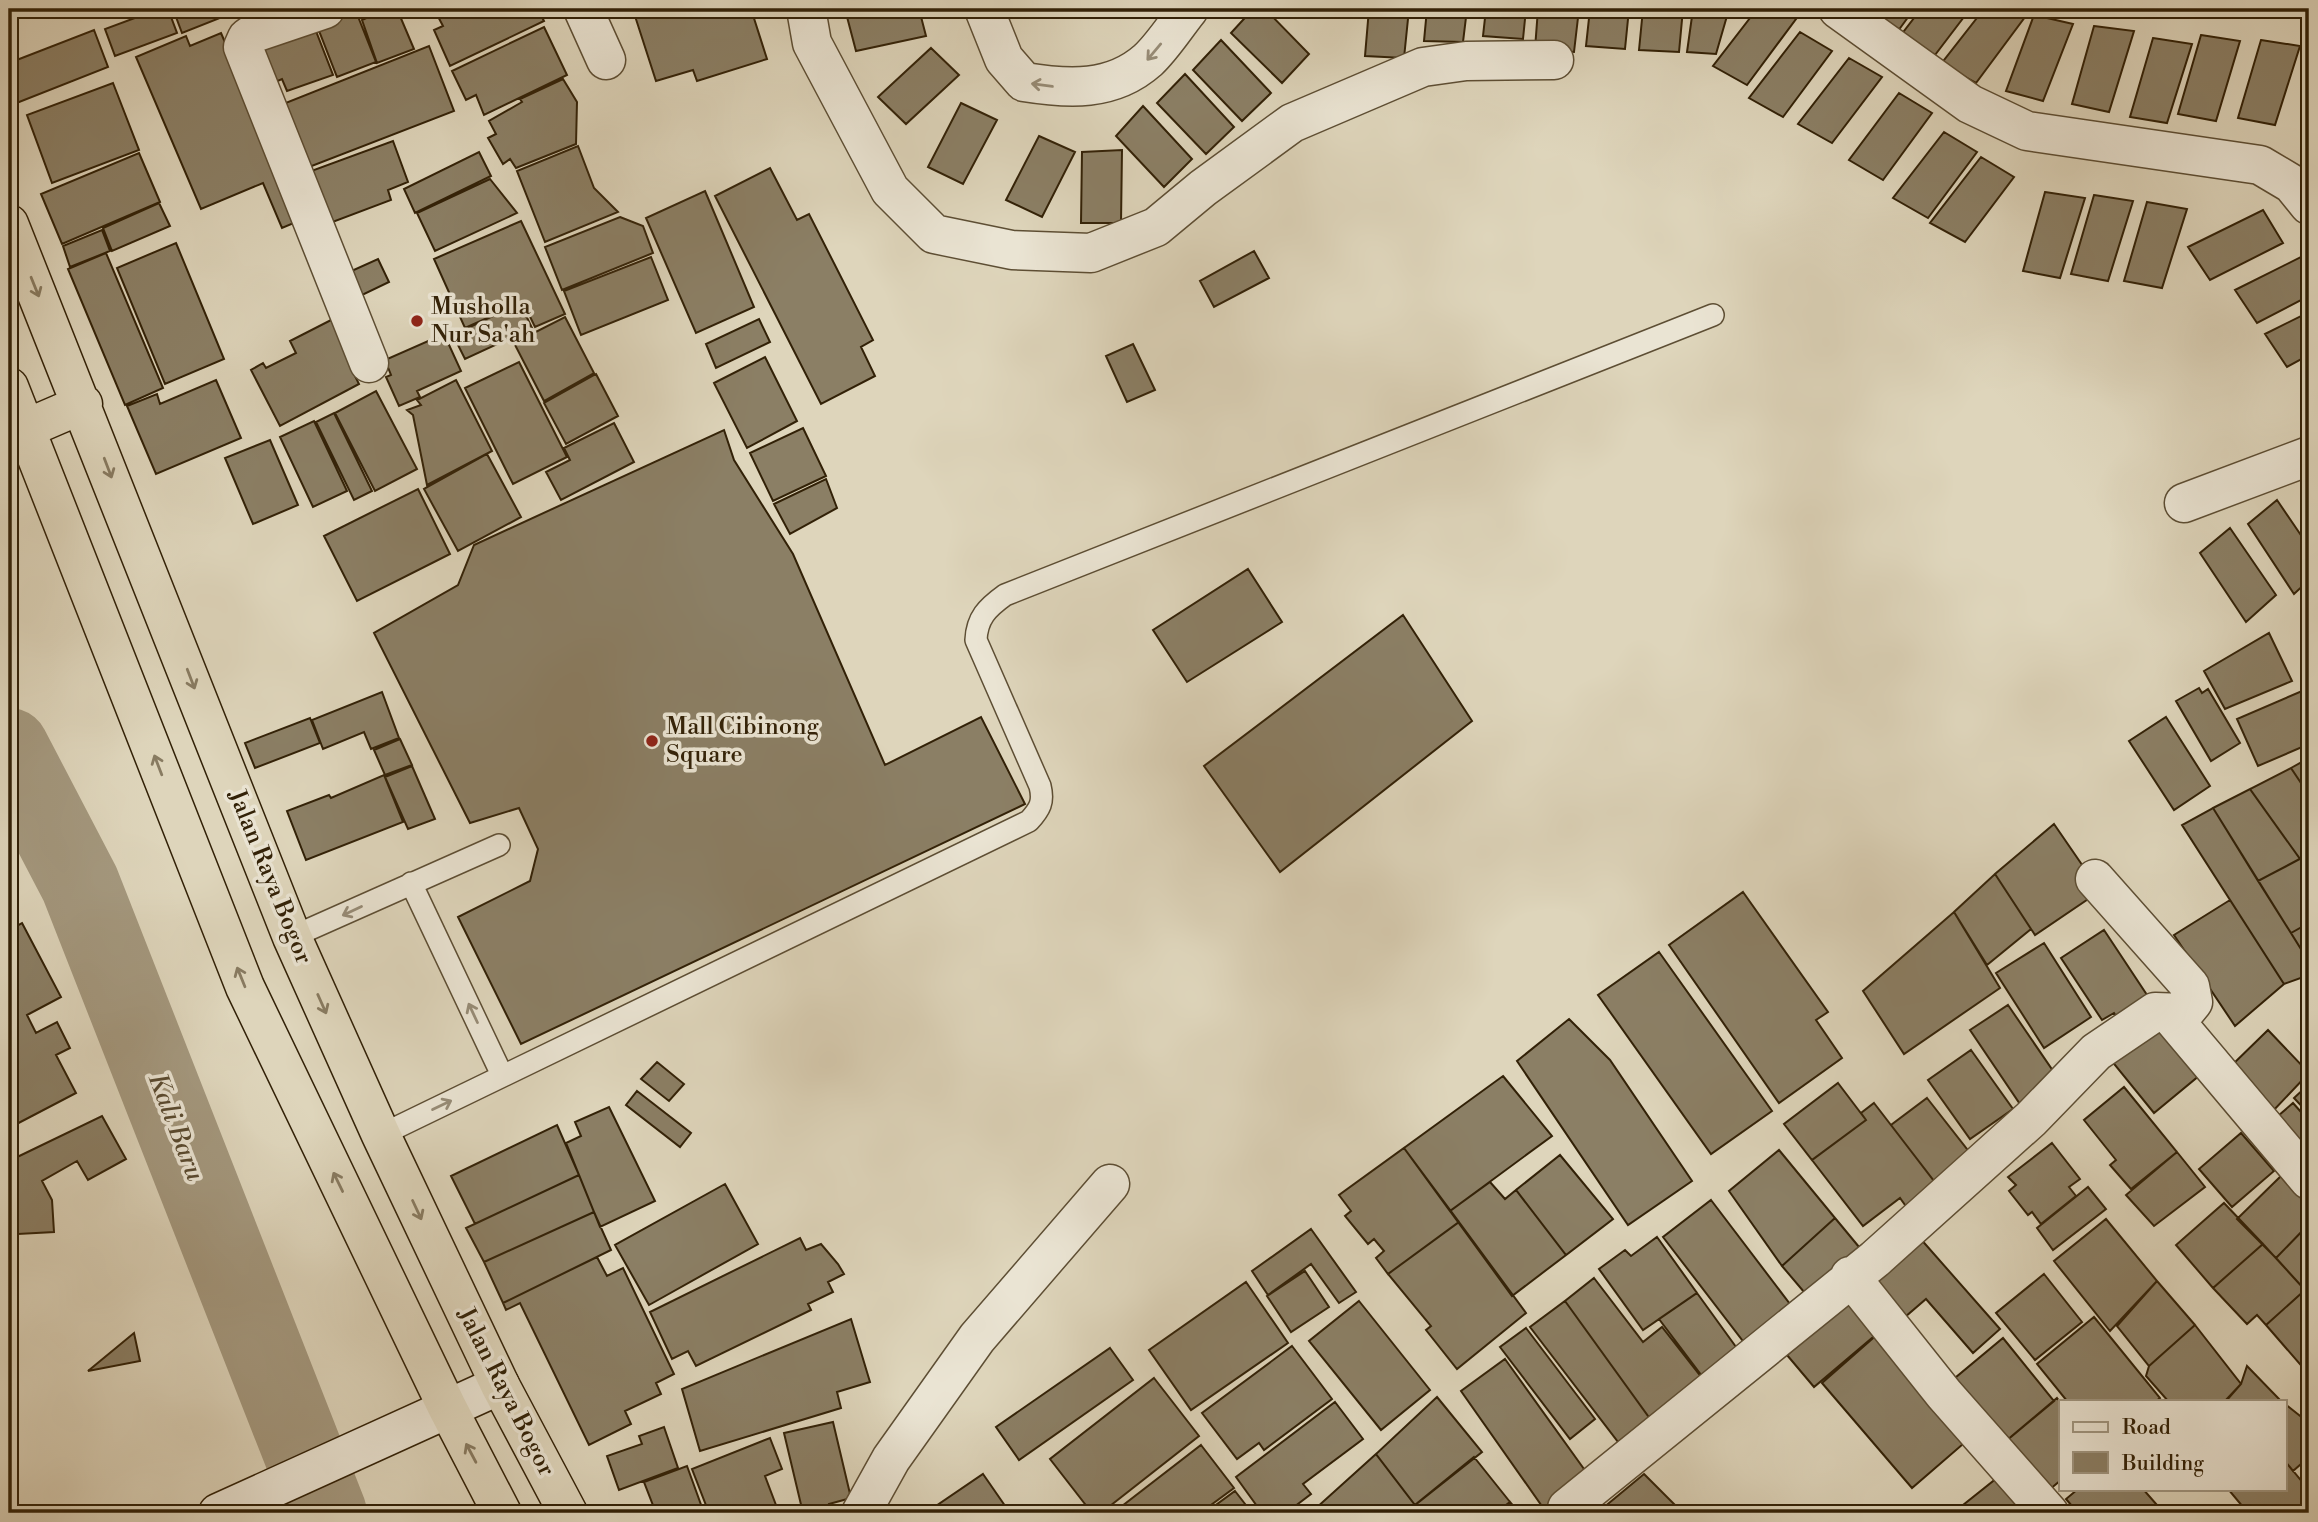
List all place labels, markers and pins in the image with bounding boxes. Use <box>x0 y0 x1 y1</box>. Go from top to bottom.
place label: Musholla Nur Sa'ah <box>431 292 535 350</box>
marker: Musholla Nur Sa'ah <box>409 313 425 329</box>
place label: Mall Cibinong Square <box>666 712 820 770</box>
marker: Mall Cibinong Square <box>644 733 660 749</box>

